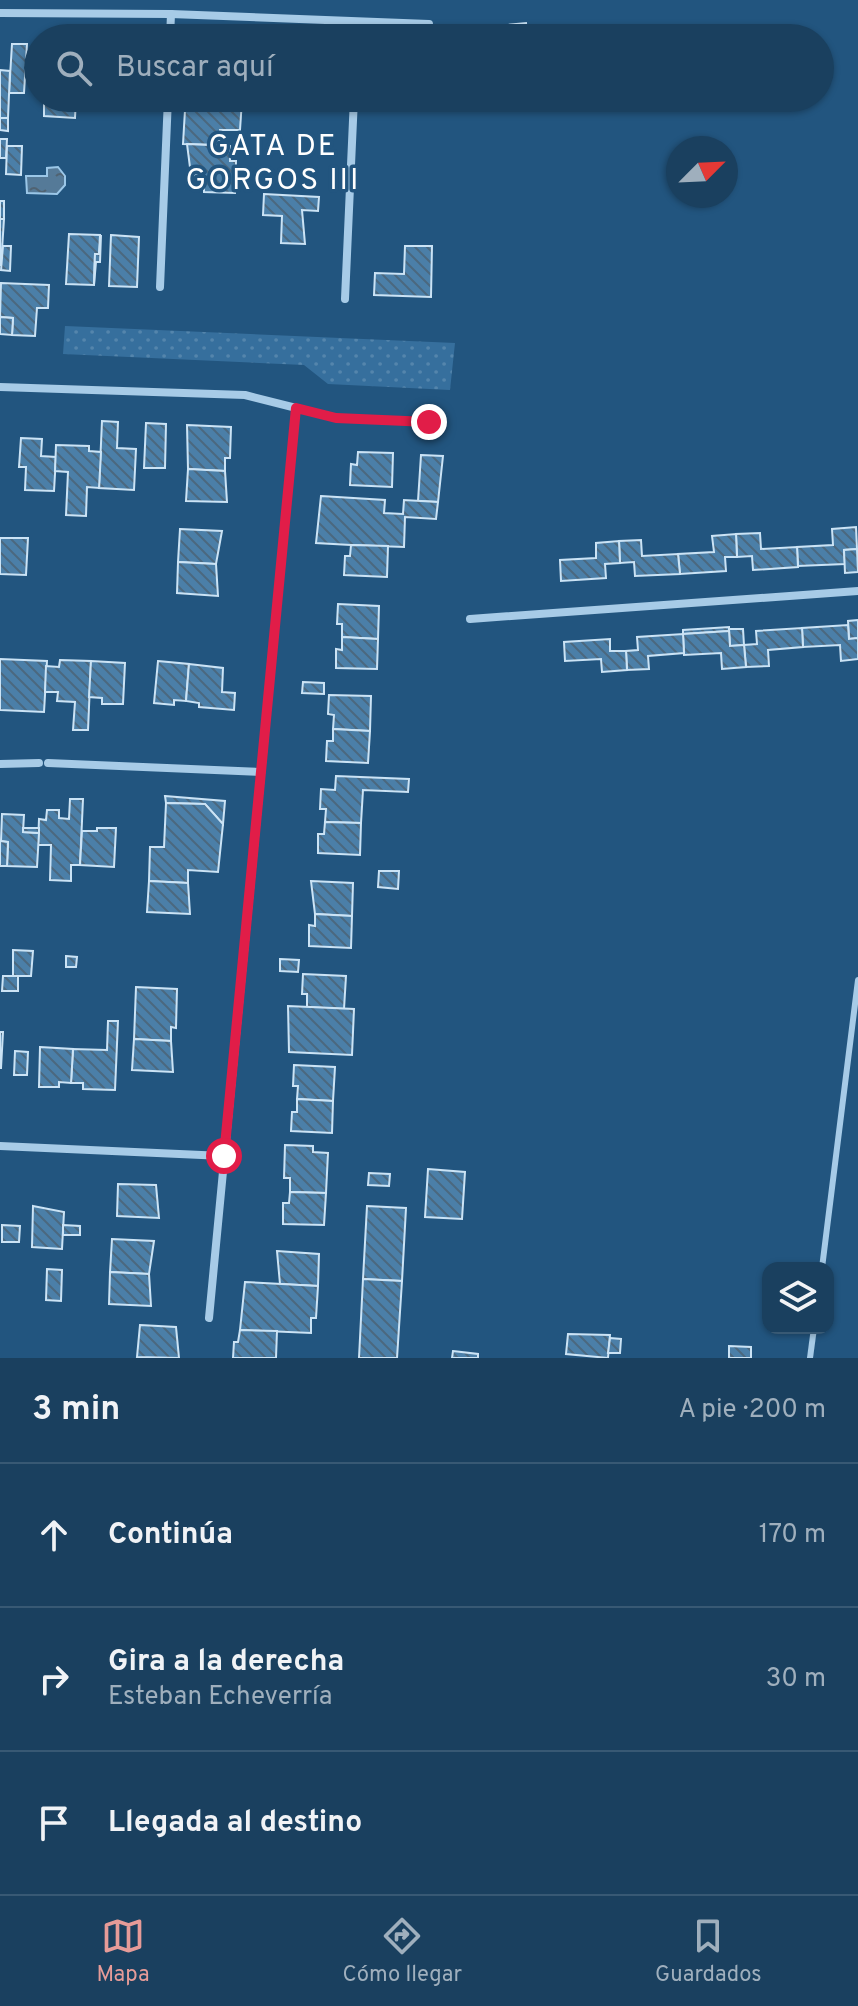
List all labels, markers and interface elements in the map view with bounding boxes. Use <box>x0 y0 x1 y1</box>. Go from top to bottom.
search box <box>24 24 834 112</box>
icon: search <box>52 46 96 90</box>
text: Buscar aquí <box>116 50 274 87</box>
district label: GATA DE GORGOS III <box>186 129 360 200</box>
north arrow <box>666 136 738 208</box>
route end <box>411 404 447 440</box>
route start <box>206 1138 242 1174</box>
map controls <box>762 1262 834 1334</box>
button: layers <box>762 1262 834 1334</box>
text: 3 min <box>32 1389 120 1432</box>
text: A pie · 200 m <box>679 1394 826 1427</box>
icon: ahead <box>32 1513 76 1557</box>
text: Continúa <box>108 1517 233 1554</box>
text: 170 m <box>759 1519 826 1552</box>
text: Gira a la derecha <box>108 1644 344 1681</box>
icon: right <box>32 1657 76 1701</box>
text: 30 m <box>766 1663 826 1696</box>
text: Esteban Echeverría <box>108 1681 332 1714</box>
icon: arrive <box>32 1801 76 1845</box>
text: Llegada al destino <box>108 1805 362 1842</box>
tab: Mapa <box>96 1914 150 1989</box>
tab: Cómo llegar <box>342 1914 462 1989</box>
tab: Guardados <box>655 1914 762 1989</box>

